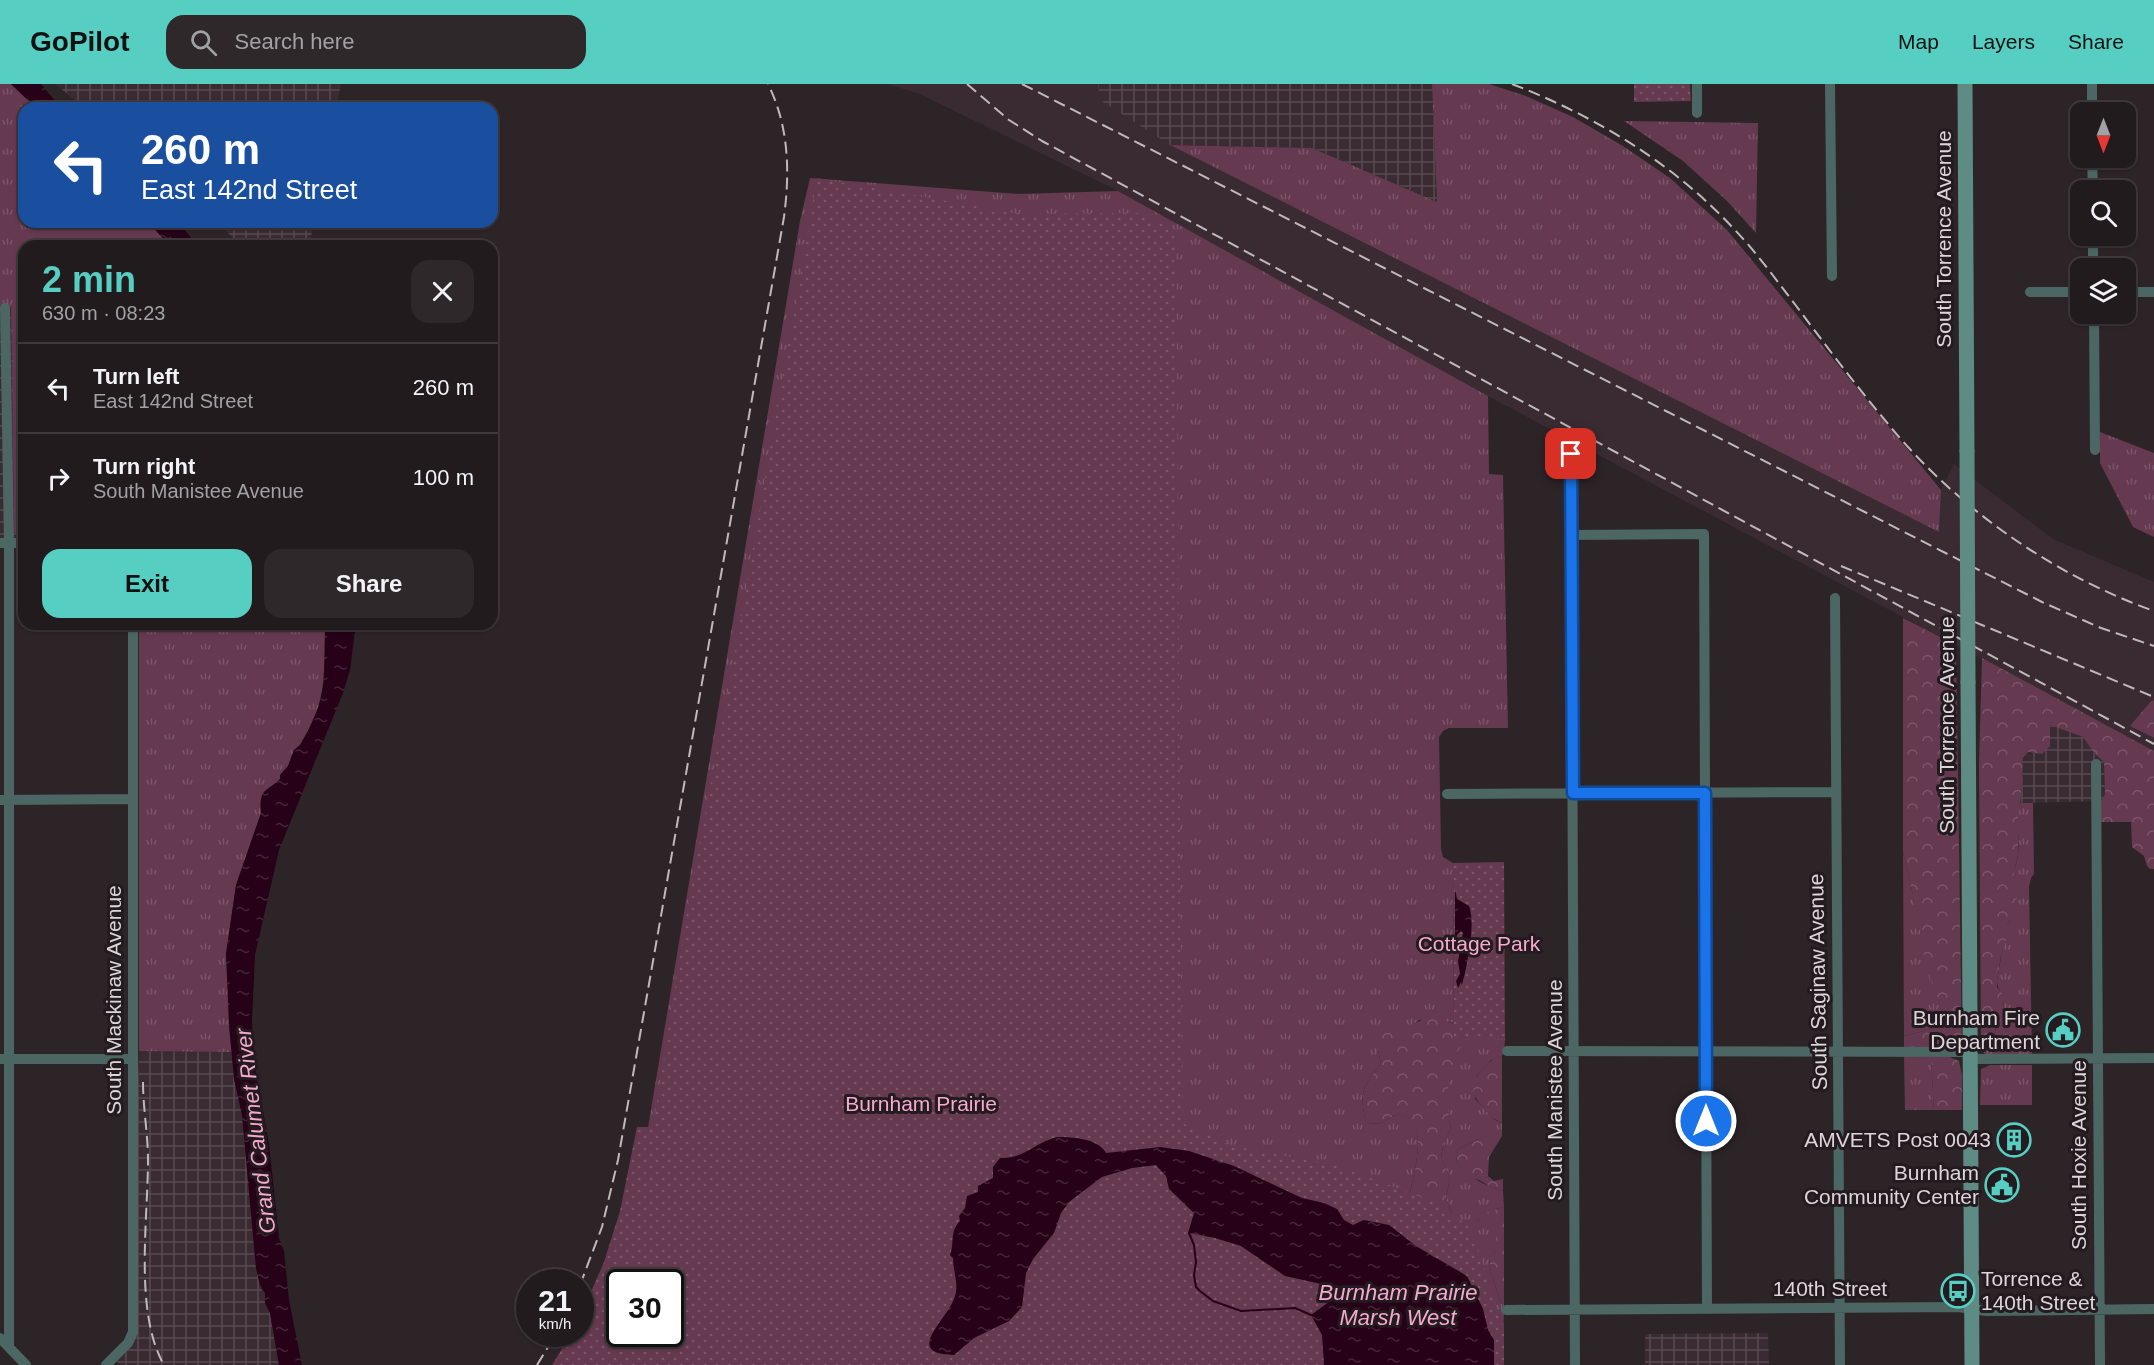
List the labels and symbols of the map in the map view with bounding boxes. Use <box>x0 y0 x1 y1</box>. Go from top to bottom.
north arrow <box>2070 102 2136 168</box>
street label: South Torrence Avenue <box>1932 130 1955 348</box>
pin <box>1545 428 1596 479</box>
street label: South Torrence Avenue <box>1935 616 1958 834</box>
street label: South Saginaw Avenue <box>1804 873 1831 1091</box>
street label: South Mackinaw Avenue <box>102 885 125 1115</box>
park label: Cottage Park <box>1418 932 1541 955</box>
street label: South Manistee Avenue <box>1543 979 1566 1201</box>
place label: Burnham Fire Department <box>1913 1006 2040 1053</box>
public building icon: Burnham Fire Department <box>2045 1012 2081 1048</box>
water label: Grand Calumet River <box>230 1025 280 1235</box>
street label: South Hoxie Avenue <box>2067 1060 2090 1250</box>
position arrow <box>1674 1089 1738 1153</box>
park label: Burnham Prairie <box>845 1092 997 1115</box>
building icon: AMVETS Post 0043 <box>1996 1122 2032 1158</box>
place label: AMVETS Post 0043 <box>1804 1128 1991 1151</box>
place label: Burnham Community Center <box>1804 1161 1979 1208</box>
public building icon: Burnham Community Center <box>1984 1167 2020 1203</box>
place label: Torrence & 140th Street <box>1981 1267 2096 1314</box>
speed limit sign: 30 <box>606 1269 684 1347</box>
bus stop icon: Torrence & 140th Street <box>1940 1273 1976 1309</box>
street label: 140th Street <box>1773 1277 1887 1300</box>
water label: Burnham Prairie Marsh West <box>1319 1280 1477 1330</box>

